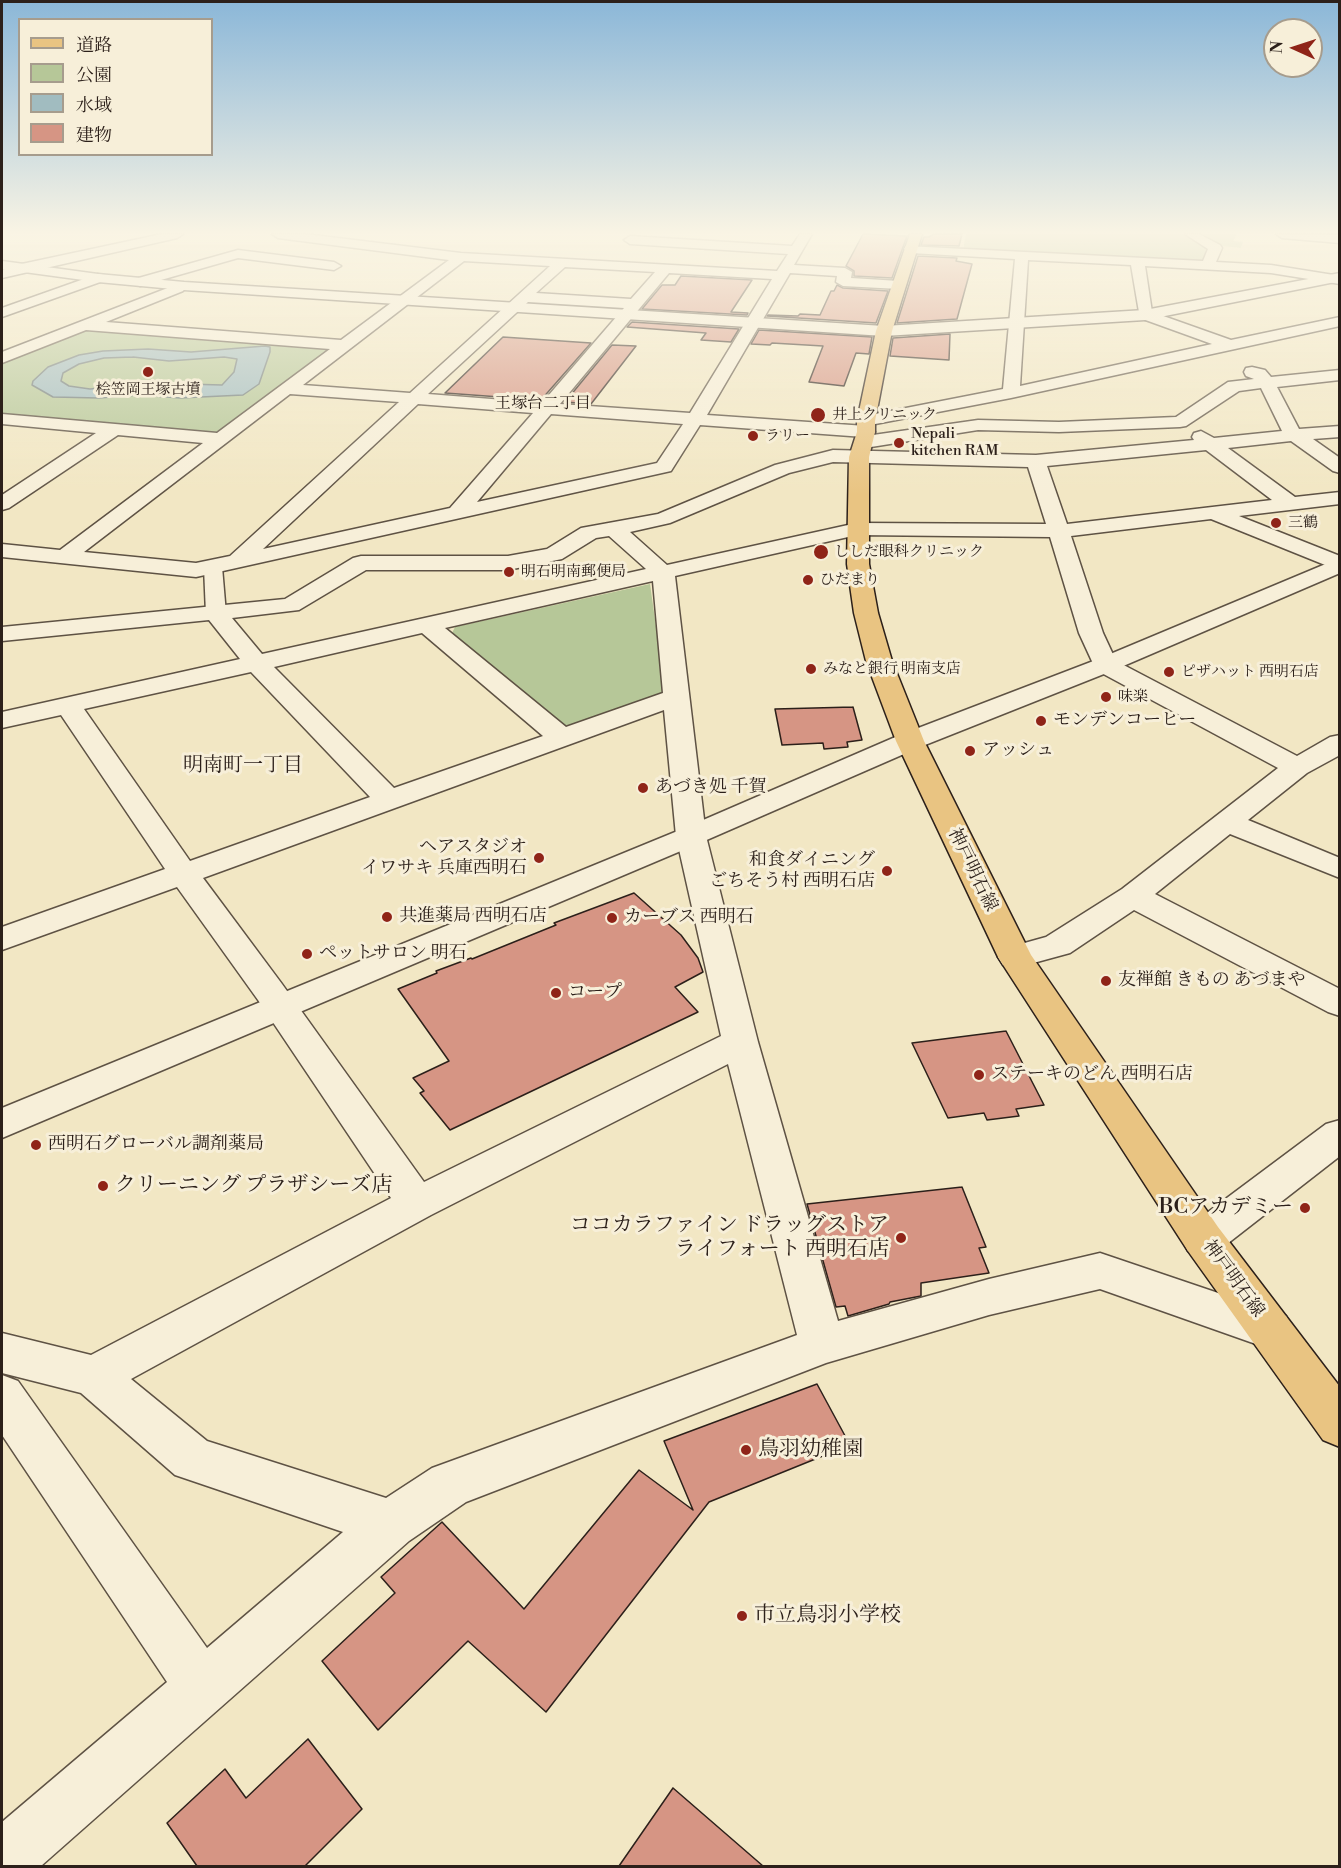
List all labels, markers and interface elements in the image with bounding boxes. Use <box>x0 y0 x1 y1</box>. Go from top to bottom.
legend <box>18 18 213 156</box>
north arrow <box>1263 18 1323 78</box>
text: 道路 <box>76 34 112 57</box>
text: N <box>1267 40 1287 54</box>
text: 公園 <box>76 64 112 87</box>
text: 水域 <box>76 94 112 117</box>
text: 建物 <box>76 124 112 147</box>
marker: 桧笠岡王塚古墳 <box>141 365 155 379</box>
place label: 桧笠岡王塚古墳 <box>96 381 200 399</box>
district label: 王塚台二丁目 <box>495 394 591 414</box>
marker: 井上クリニック <box>809 406 827 424</box>
place label: 井上クリニック <box>832 406 937 424</box>
place label: Nepali kitchen RAM <box>911 425 998 460</box>
place label: ラリー <box>765 427 810 445</box>
marker: ラリー <box>746 429 760 443</box>
marker: Nepali kitchen RAM <box>892 436 906 450</box>
place label: 三鶴 <box>1288 514 1318 532</box>
marker: 三鶴 <box>1269 516 1283 530</box>
marker: ししだ眼科クリニック <box>812 543 830 561</box>
place label: ししだ眼科クリニック <box>834 543 984 561</box>
place label: 明石明南郵便局 <box>521 563 626 581</box>
marker: 明石明南郵便局 <box>502 565 516 579</box>
place label: ひだまり <box>820 571 880 589</box>
marker: ひだまり <box>801 573 815 587</box>
place label: みなと銀行 明南支店 <box>823 660 961 678</box>
marker: みなと銀行 明南支店 <box>804 662 818 676</box>
place label: ピザハット 西明石店 <box>1181 663 1319 681</box>
marker: ピザハット 西明石店 <box>1162 665 1176 679</box>
place label: 味楽 <box>1118 688 1148 706</box>
marker: 味楽 <box>1099 690 1113 704</box>
place label: モンデンコーヒー <box>1053 710 1196 732</box>
marker: モンデンコーヒー <box>1034 714 1048 728</box>
place label: アッシュ <box>982 740 1054 762</box>
marker: アッシュ <box>963 744 977 758</box>
district label: 明南町一丁目 <box>183 754 303 778</box>
place label: あづき処 千賀 <box>655 777 767 799</box>
marker: あづき処 千賀 <box>636 781 650 795</box>
street label: 神戸明石線 <box>943 825 1001 915</box>
place label: ヘアスタジオ イワサキ 兵庫西明石 <box>361 837 527 880</box>
place label: 和食ダイニング ごちそう村 西明石店 <box>709 850 875 892</box>
marker: ヘアスタジオ イワサキ 兵庫西明石 <box>532 851 546 865</box>
marker: 和食ダイニング ごちそう村 西明石店 <box>880 864 894 878</box>
place label: 共進薬局 西明石店 <box>399 906 547 928</box>
place label: カーブス 西明石 <box>624 907 754 929</box>
marker: 共進薬局 西明石店 <box>380 910 394 924</box>
marker: カーブス 西明石 <box>605 911 619 925</box>
place label: ペットサロン 明石 <box>319 943 467 965</box>
marker: ペットサロン 明石 <box>300 947 314 961</box>
place label: 友禅館 きもの あづまや <box>1118 970 1305 992</box>
marker: 友禅館 きもの あづまや <box>1099 974 1113 988</box>
place label: コープ <box>568 982 622 1004</box>
marker: コープ <box>549 986 563 1000</box>
place label: ステーキのどん 西明石店 <box>991 1064 1193 1086</box>
marker: ステーキのどん 西明石店 <box>972 1068 986 1082</box>
place label: 西明石グローバル調剤薬局 <box>48 1134 264 1156</box>
marker: 西明石グローバル調剤薬局 <box>29 1138 43 1152</box>
place label: クリーニング プラザシーズ店 <box>115 1173 392 1199</box>
marker: クリーニング プラザシーズ店 <box>96 1179 110 1193</box>
place label: BCアカデミー <box>1159 1195 1293 1221</box>
marker: BCアカデミー <box>1298 1201 1312 1215</box>
place label: ココカラファイン ドラッグストア ライフォート 西明石店 <box>570 1213 889 1263</box>
marker: ココカラファイン ドラッグストア ライフォート 西明石店 <box>894 1231 908 1245</box>
street label: 神戸明石線 <box>1198 1236 1268 1322</box>
place label: 鳥羽幼稚園 <box>758 1437 863 1463</box>
marker: 鳥羽幼稚園 <box>739 1443 753 1457</box>
place label: 市立鳥羽小学校 <box>754 1603 901 1629</box>
marker: 市立鳥羽小学校 <box>735 1609 749 1623</box>

